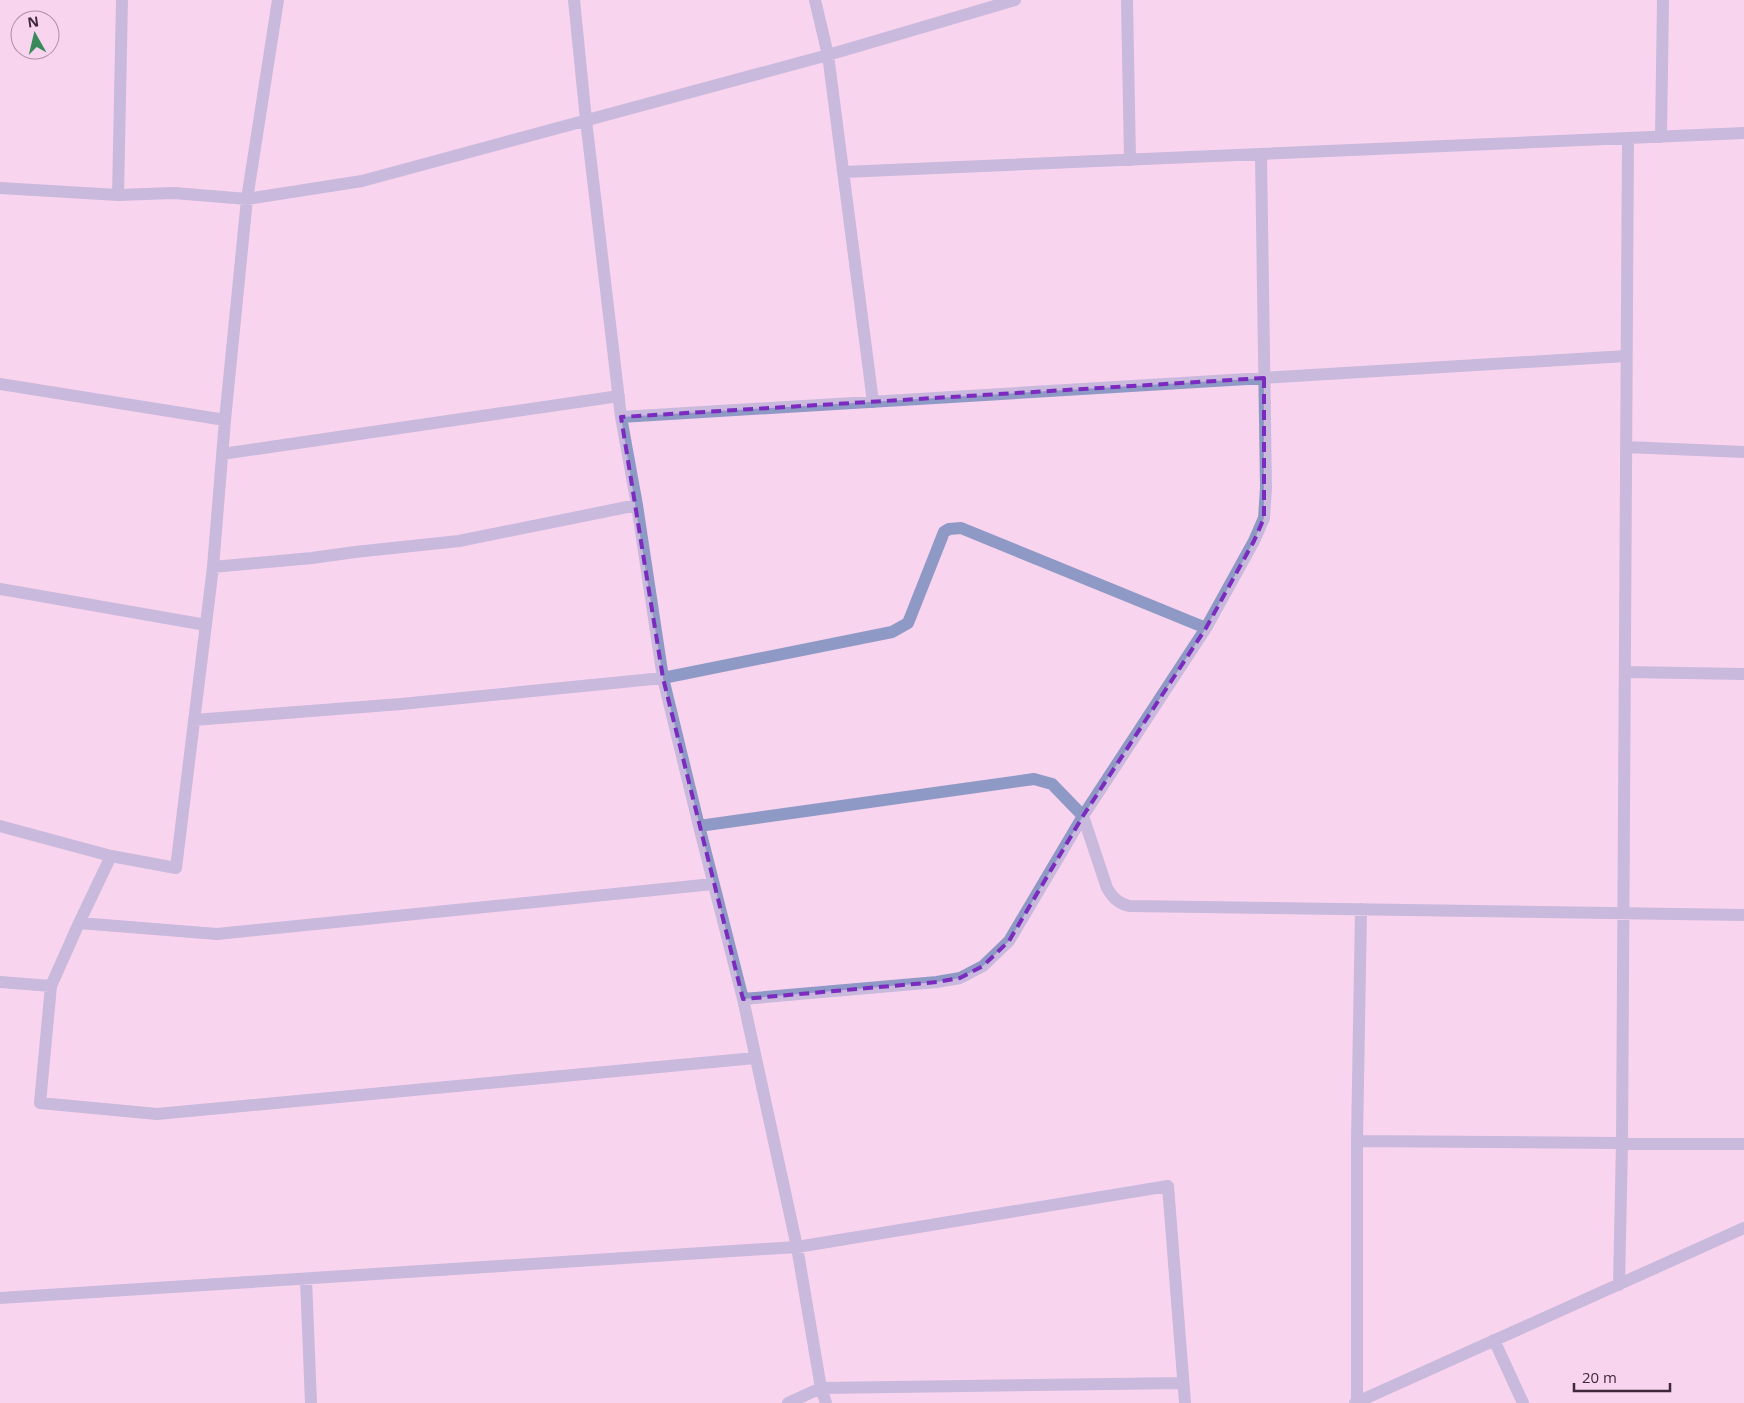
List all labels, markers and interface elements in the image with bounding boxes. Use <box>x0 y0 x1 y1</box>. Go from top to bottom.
north arrow <box>10 10 60 60</box>
text: N <box>26 11 40 32</box>
scale bar <box>1574 1360 1670 1392</box>
text: 20 m <box>1582 1367 1617 1387</box>

